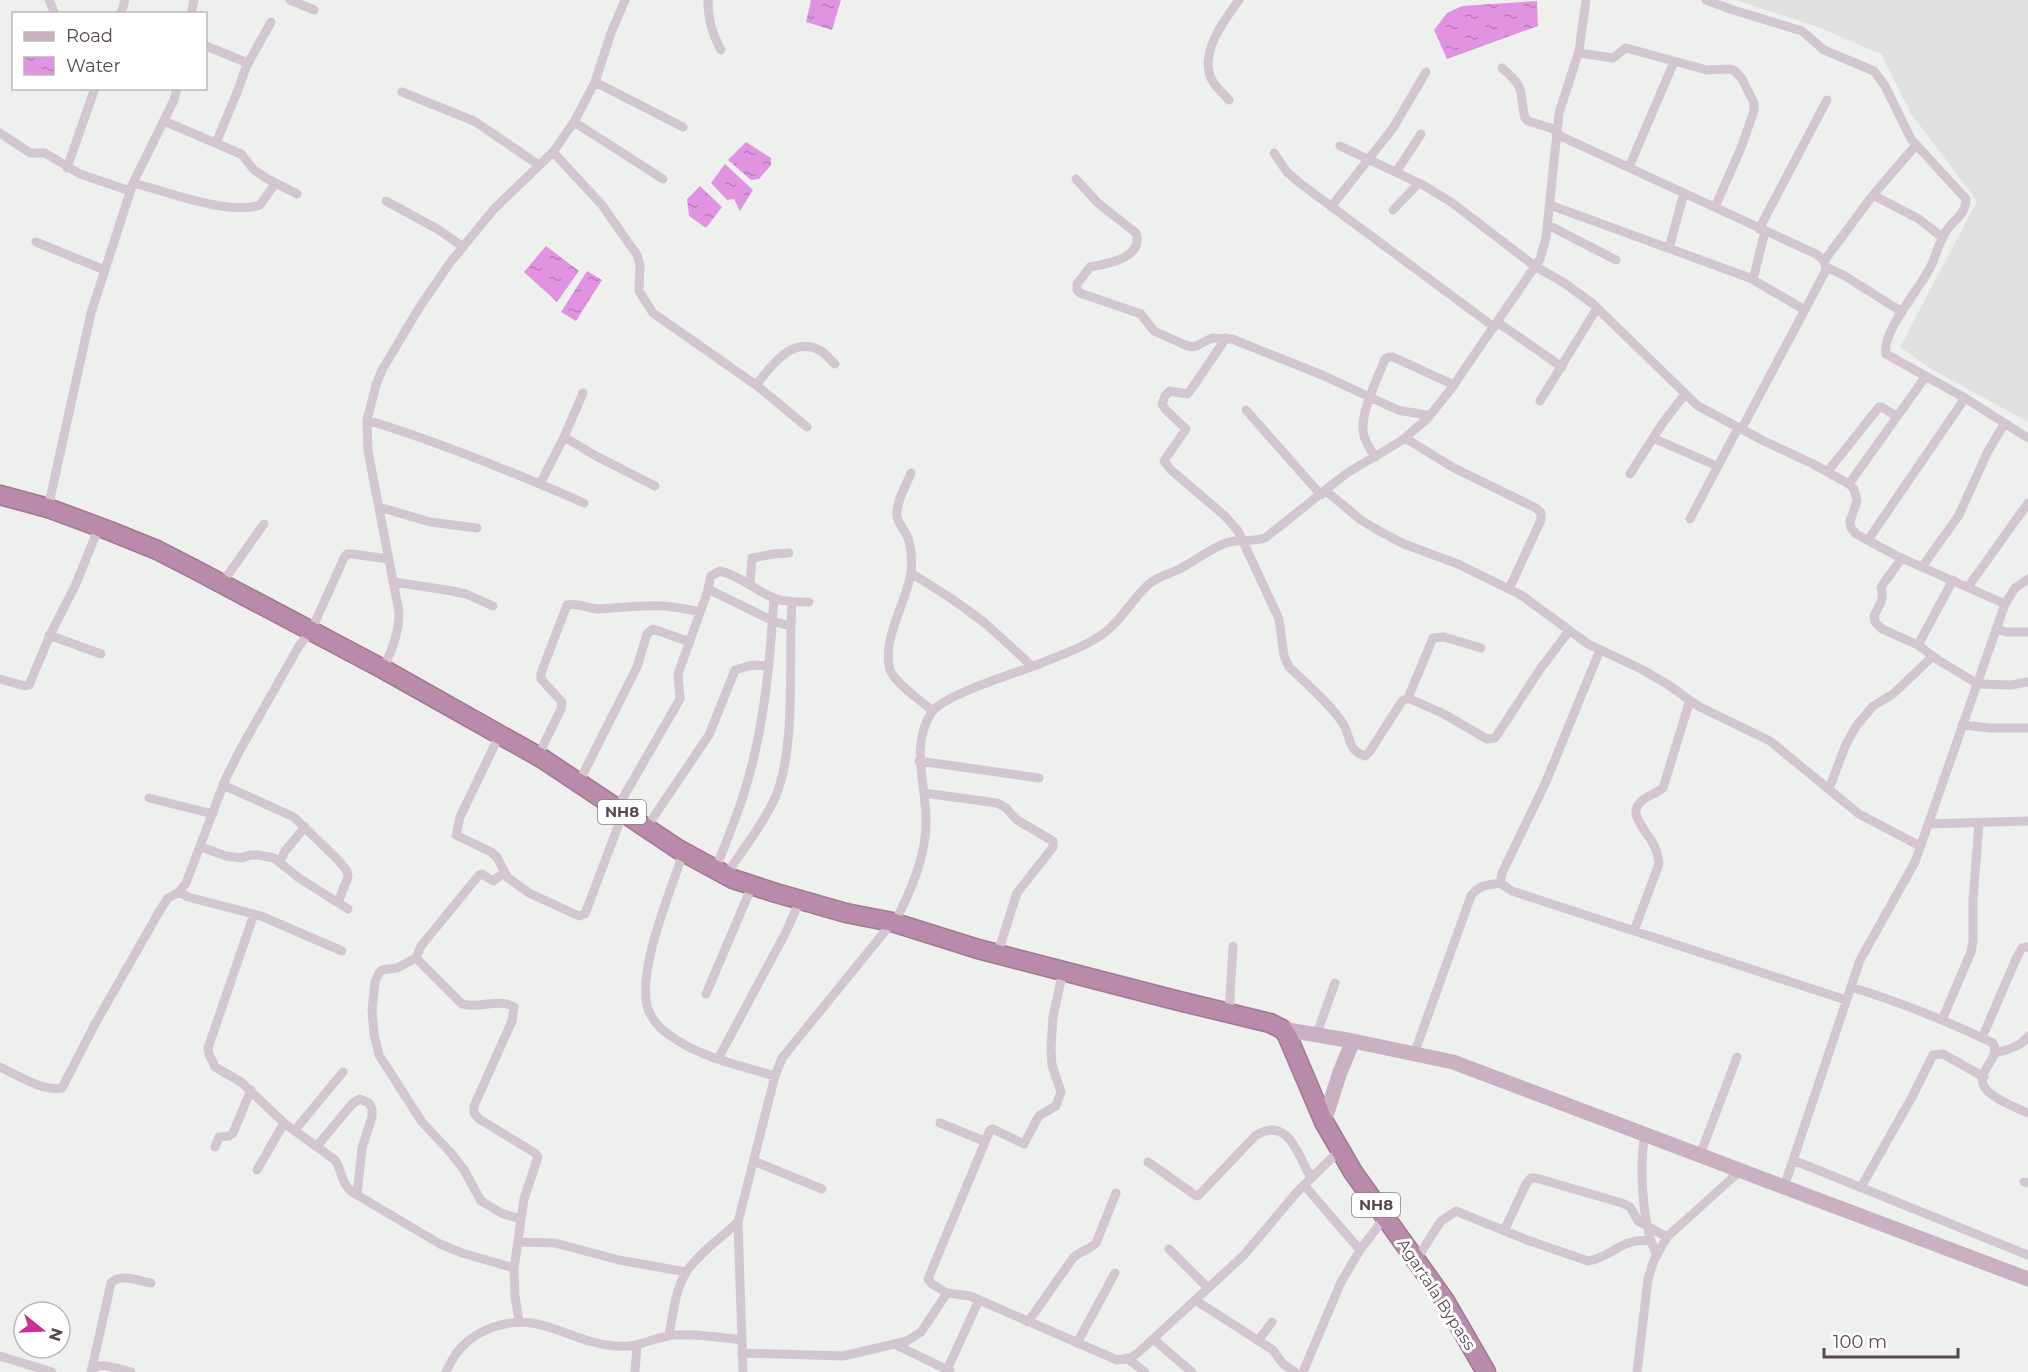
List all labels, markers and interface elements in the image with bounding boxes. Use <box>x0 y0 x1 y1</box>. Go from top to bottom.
legend <box>12 12 207 90</box>
text: Road <box>66 25 113 47</box>
text: Water <box>66 55 121 77</box>
road number: NH8 <box>598 800 646 824</box>
road number: NH8 <box>1352 1193 1400 1217</box>
street label: Agartala Bypass <box>1394 1235 1480 1354</box>
north arrow <box>12 1300 72 1360</box>
scale bar <box>1824 1321 1958 1359</box>
text: N <box>45 1325 67 1344</box>
text: 100 m <box>1833 1331 1887 1353</box>

